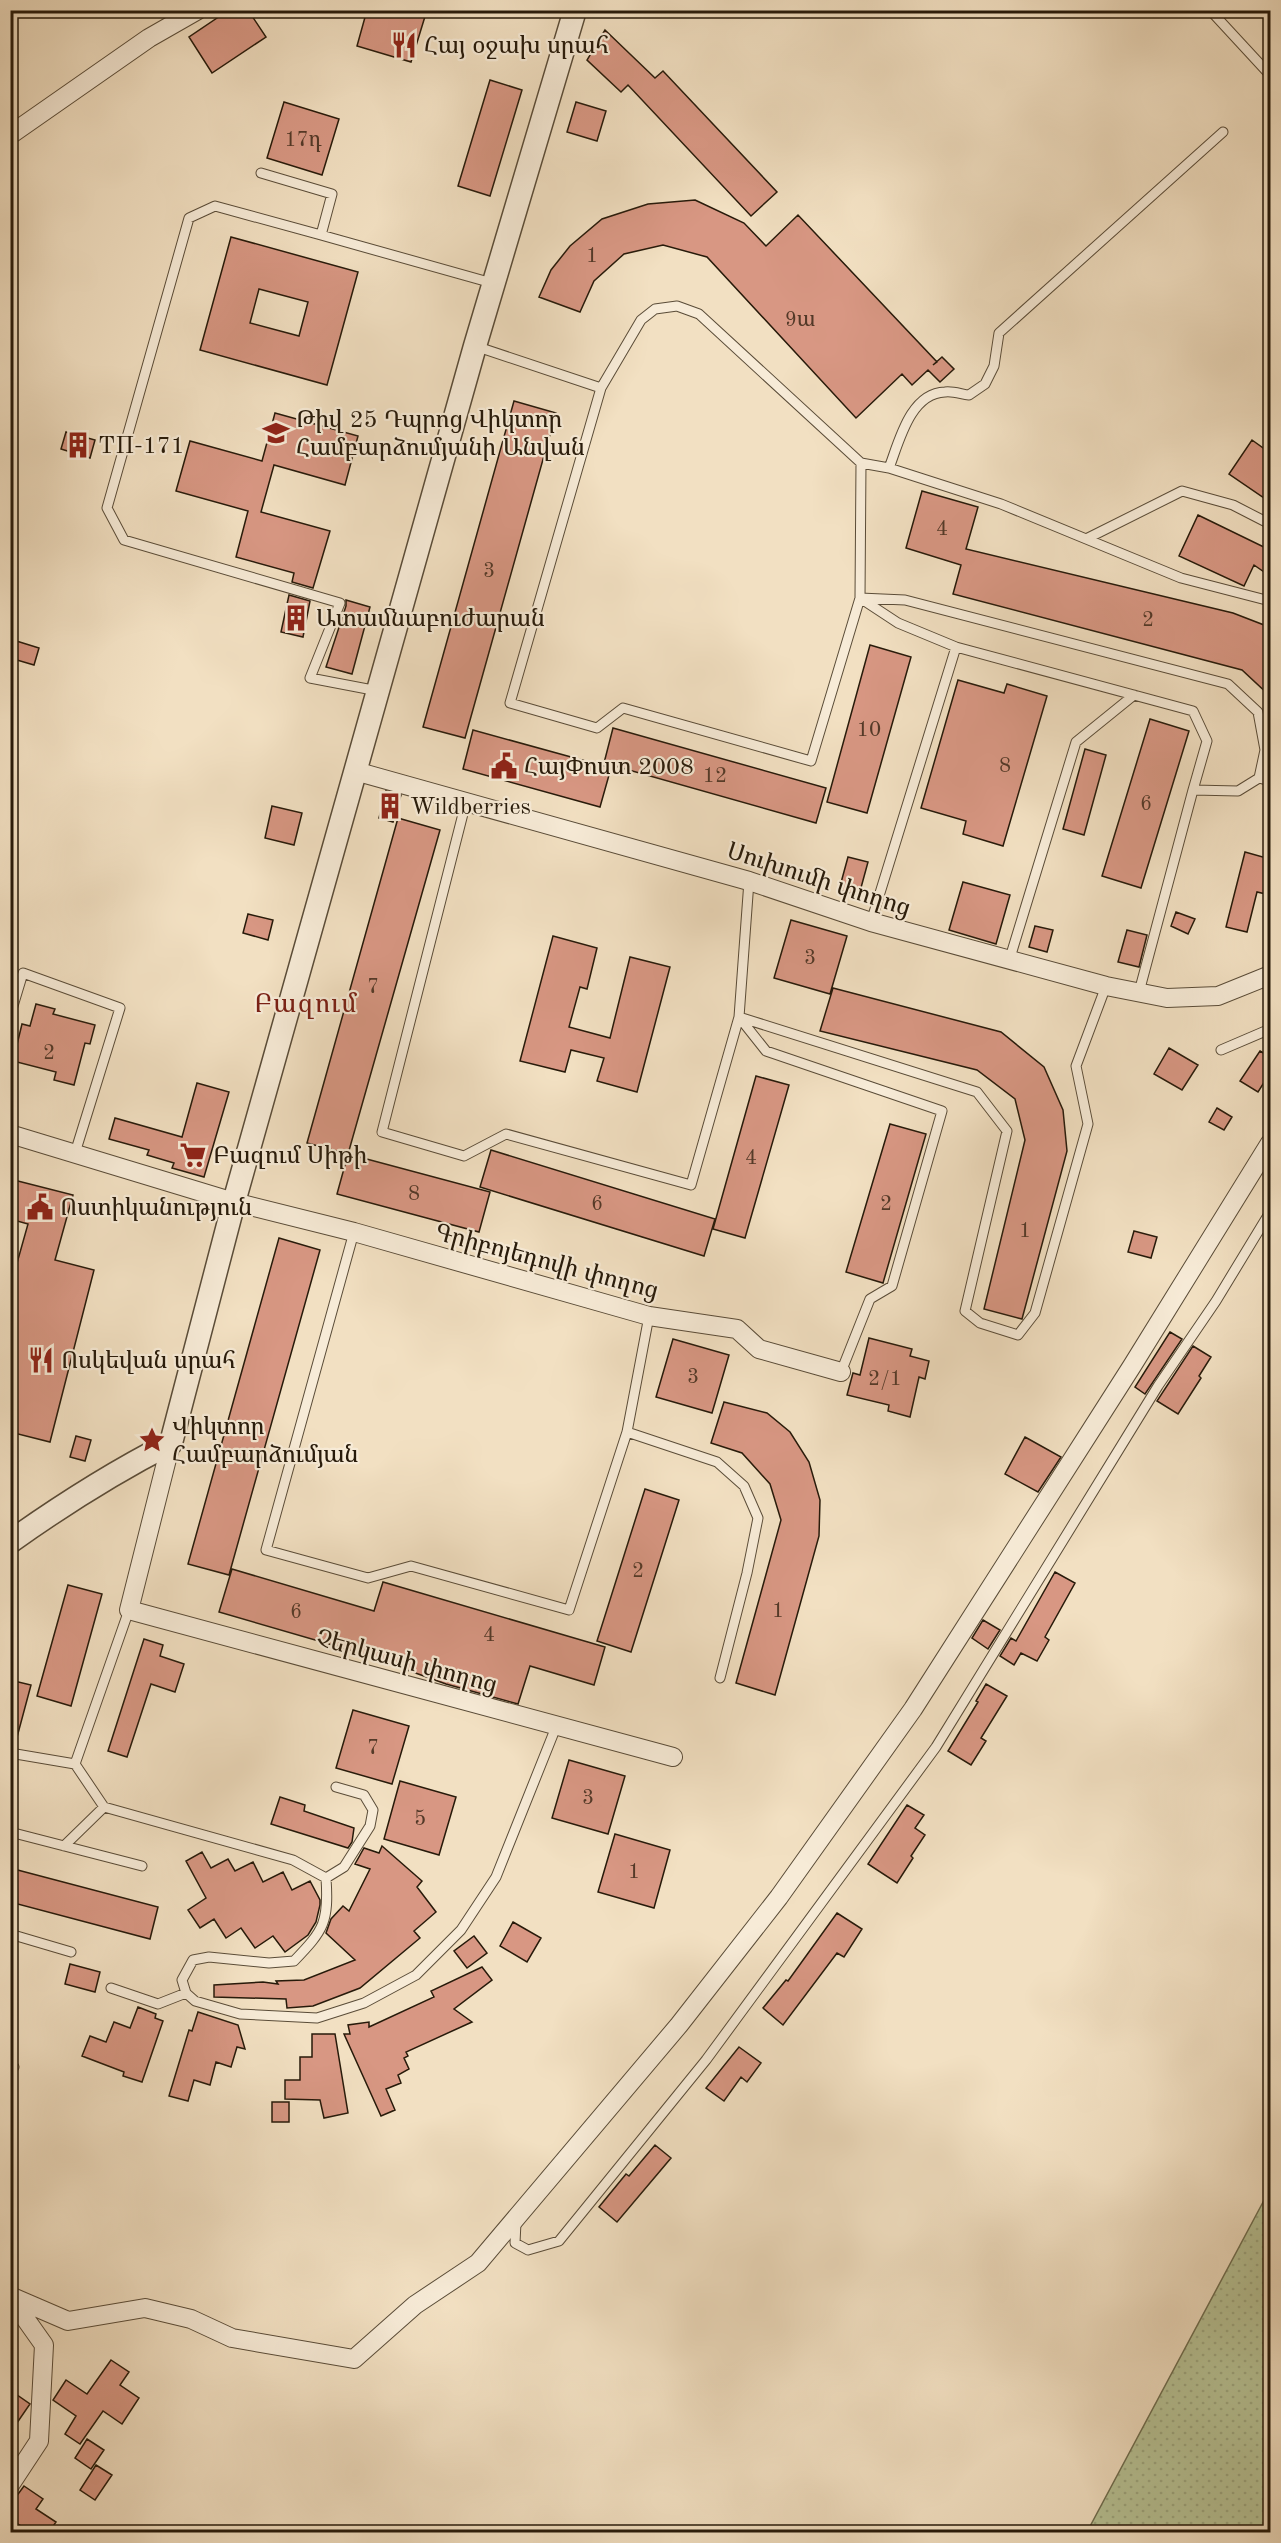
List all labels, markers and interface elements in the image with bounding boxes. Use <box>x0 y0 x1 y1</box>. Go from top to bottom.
restaurant icon: Հայ օջախ սրահ <box>389 30 419 60</box>
place label: Հայ օջախ սրահ <box>424 35 608 59</box>
house number: 17դ <box>284 130 322 152</box>
house number: 1 <box>586 246 598 267</box>
house number: 9ա <box>785 310 815 331</box>
place label: Թիվ 25 Դպրոց Վիկտոր Համբարձումյանի Անվան <box>296 409 585 461</box>
school or university icon: Թիվ 25 Դպրոց Վիկտոր Համբարձումյանի Անվան <box>261 418 291 448</box>
building icon: ТП-171 <box>63 430 93 460</box>
place label: ТП-171 <box>98 435 185 459</box>
house number: 4 <box>936 519 948 540</box>
house number: 3 <box>483 561 495 582</box>
building icon: Ատամնաբուժարան <box>281 603 311 633</box>
place label: Ատամնաբուժարան <box>316 608 545 632</box>
house number: 2 <box>1142 610 1154 631</box>
house number: 10 <box>857 720 881 741</box>
public building icon: ՀայՓոստ 2008 <box>489 751 519 781</box>
place label: ՀայՓոստ 2008 <box>524 756 694 780</box>
house number: 8 <box>999 756 1011 777</box>
house number: 12 <box>703 766 727 787</box>
building icon: Wildberries <box>375 791 405 821</box>
house number: 6 <box>1140 794 1152 815</box>
place label: Wildberries <box>410 796 531 820</box>
street label: Սուխումի փողոց <box>724 840 913 922</box>
house number: 3 <box>804 948 816 969</box>
house number: 7 <box>367 977 379 998</box>
district label: Բազում <box>254 992 358 1019</box>
house number: 2 <box>43 1043 55 1064</box>
supermarket icon: Բազում Սիթի <box>178 1140 208 1170</box>
place label: Բազում Սիթի <box>213 1145 367 1169</box>
house number: 4 <box>745 1148 757 1169</box>
house number: 8 <box>408 1184 420 1205</box>
public building icon: Ոստիկանություն <box>25 1192 55 1222</box>
house number: 6 <box>591 1194 603 1215</box>
house number: 2 <box>880 1194 892 1215</box>
place label: Ոստիկանություն <box>60 1197 252 1221</box>
house number: 1 <box>1019 1221 1031 1242</box>
street label: Գրիբոյեդովի փողոց <box>432 1222 661 1304</box>
restaurant icon: Ոսկեվան սրահ <box>26 1345 56 1375</box>
place label: Ոսկեվան սրահ <box>61 1350 235 1374</box>
house number: 3 <box>687 1367 699 1388</box>
house number: 2/1 <box>868 1369 902 1390</box>
place label: Վիկտոր Համբարձումյան <box>172 1416 358 1468</box>
place icon: Վիկտոր Համբարձումյան <box>137 1425 167 1455</box>
house number: 2 <box>632 1561 644 1582</box>
house number: 1 <box>772 1601 784 1622</box>
house number: 6 <box>290 1602 302 1623</box>
house number: 4 <box>483 1625 495 1646</box>
street label: Չերկասի փողոց <box>313 1627 500 1699</box>
house number: 7 <box>367 1738 379 1759</box>
house number: 3 <box>582 1788 594 1809</box>
house number: 5 <box>414 1809 426 1830</box>
house number: 1 <box>628 1862 640 1883</box>

